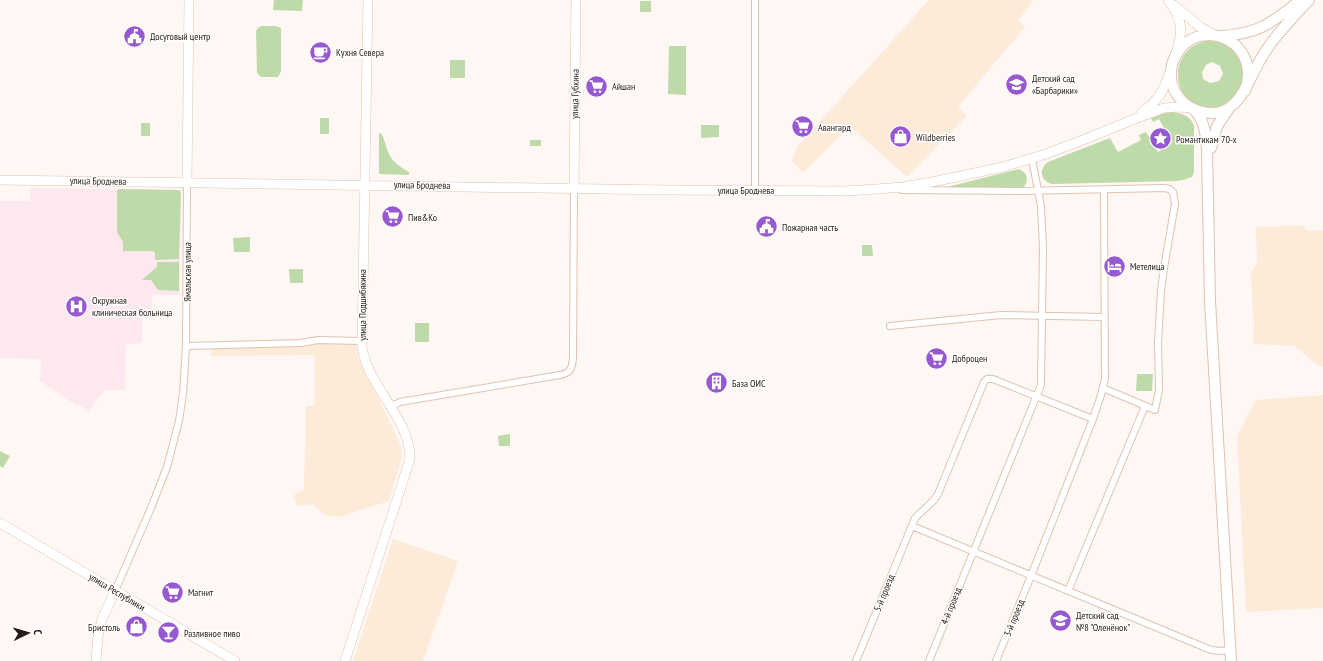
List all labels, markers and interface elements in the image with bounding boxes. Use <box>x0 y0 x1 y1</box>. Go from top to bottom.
public building icon: Досуговый центр <box>121 23 147 49</box>
place label: Досуговый центр <box>150 30 210 43</box>
cafe icon: Кухня Севера <box>307 39 333 65</box>
place label: Кухня Севера <box>336 46 384 59</box>
street label: улица Губкина <box>568 69 582 119</box>
school or university icon: Детский сад «Барбарики» <box>1004 71 1030 97</box>
place label: Детский сад «Барбарики» <box>1032 72 1078 97</box>
supermarket icon: Айшан <box>583 73 609 99</box>
place label: Айшан <box>612 80 635 93</box>
supermarket icon: Авангард <box>789 114 815 140</box>
place label: Авангард <box>818 121 851 134</box>
shop icon: Wildberries <box>887 124 913 150</box>
place icon: Романтикам 70-х <box>1148 126 1174 152</box>
place label: Wildberries <box>916 131 956 144</box>
place label: Романтикам 70-х <box>1176 133 1237 146</box>
street label: улица Броднева <box>70 174 126 188</box>
street label: улица Броднева <box>394 178 450 192</box>
street label: улица Броднева <box>718 184 774 197</box>
supermarket icon: Пив&Ко <box>380 204 406 230</box>
place label: Пив&Ко <box>408 211 437 224</box>
public building icon: Пожарная часть <box>753 214 779 240</box>
place label: Пожарная часть <box>782 221 838 234</box>
street label: Ямальская улица <box>181 242 194 302</box>
hotel icon: Метелица <box>1101 253 1127 279</box>
place label: Метелица <box>1130 260 1164 273</box>
street label: улица Подшибякина <box>356 269 369 341</box>
hospital icon: Окружная клиническая больница <box>63 293 89 319</box>
place label: Окружная клиническая больница <box>92 294 172 319</box>
supermarket icon: Доброцен <box>924 345 950 371</box>
place label: Доброцен <box>952 352 987 365</box>
building icon: База ОИС <box>703 370 729 396</box>
place label: База ОИС <box>732 377 766 390</box>
street label: улица Республики <box>86 570 148 614</box>
street label: 5-й проезд <box>871 572 898 613</box>
supermarket icon: Магнит <box>160 579 186 605</box>
street label: 4-й проезд <box>938 585 965 626</box>
place label: Магнит <box>188 586 214 599</box>
street label: 3-й проезд <box>1001 597 1028 638</box>
school or university icon: Детский сад №8 "Оленёнок" <box>1047 608 1073 634</box>
place label: Детский сад №8 "Оленёнок" <box>1076 609 1130 634</box>
north arrow <box>8 613 48 653</box>
shop icon: Бристоль <box>123 614 149 640</box>
bar icon: Разливное пиво <box>155 620 181 646</box>
place label: Бристоль <box>88 621 120 634</box>
place label: Разливное пиво <box>184 627 240 640</box>
text: С <box>31 629 45 635</box>

